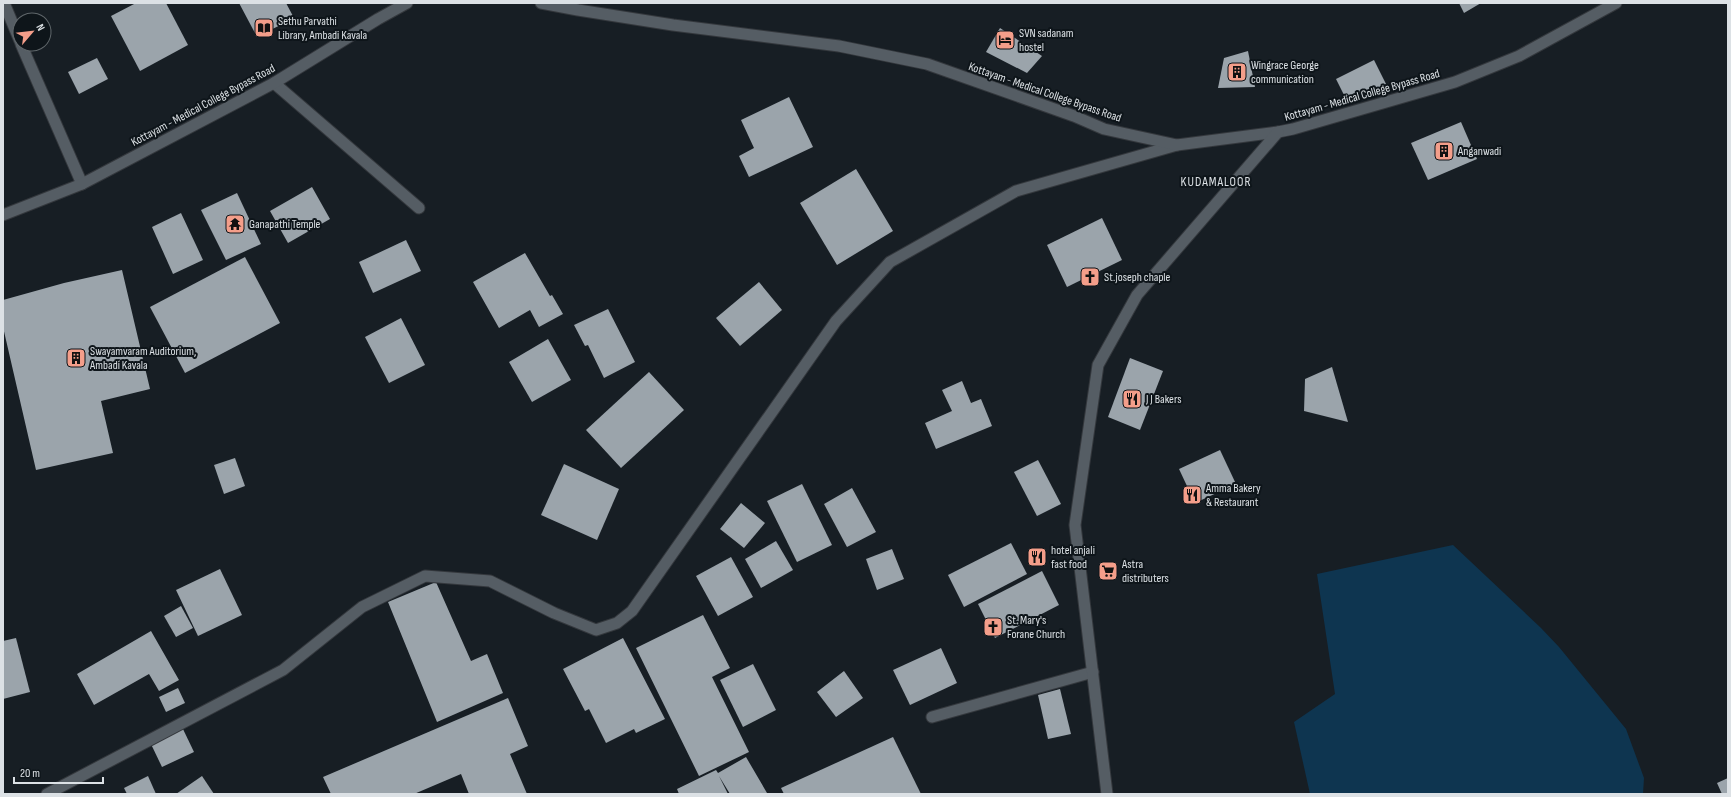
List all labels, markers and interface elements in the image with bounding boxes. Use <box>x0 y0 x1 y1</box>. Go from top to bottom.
north arrow <box>12 12 52 52</box>
place label: Sethu Parvathi Library, Ambadi Kavala <box>278 14 367 43</box>
library icon: Sethu Parvathi Library, Ambadi Kavala <box>253 17 275 39</box>
text: N <box>33 22 48 33</box>
place label: SVN sadanam hostel <box>1019 26 1074 55</box>
hotel icon: SVN sadanam hostel <box>994 29 1016 51</box>
place label: Wingrace George communication <box>1251 58 1319 87</box>
street label: Kottayam - Medical College Bypass Road <box>966 59 1123 126</box>
street label: Kottayam - Medical College Bypass Road <box>129 61 278 150</box>
building icon: Wingrace George communication <box>1226 61 1248 83</box>
street label: Kottayam - Medical College Bypass Road <box>1283 66 1442 125</box>
building icon: Anganwadi <box>1433 140 1455 162</box>
place label: Anganwadi <box>1457 144 1501 159</box>
district label: KUDAMALOOR <box>1181 174 1251 190</box>
temple icon: Ganapathi Temple <box>224 213 246 235</box>
place label: Ganapathi Temple <box>249 217 321 232</box>
church icon: St.joseph chaple <box>1079 266 1101 288</box>
place label: St.joseph chaple <box>1104 270 1171 285</box>
place label: Swayamvaram Auditorium, Ambadi Kavala <box>89 344 196 373</box>
building icon: Swayamvaram Auditorium, Ambadi Kavala <box>65 347 87 369</box>
restaurant icon: J J Bakers <box>1121 388 1143 410</box>
place label: J J Bakers <box>1145 392 1182 407</box>
place label: Amma Bakery & Restaurant <box>1205 481 1261 510</box>
restaurant icon: Amma Bakery & Restaurant <box>1181 484 1203 506</box>
place label: hotel anjali fast food <box>1051 543 1095 572</box>
restaurant icon: hotel anjali fast food <box>1026 546 1048 568</box>
place label: Astra distributers <box>1121 557 1169 586</box>
supermarket icon: Astra distributers <box>1097 560 1119 582</box>
place label: St. Mary's Forane Church <box>1007 613 1065 642</box>
church icon: St. Mary's Forane Church <box>982 616 1004 638</box>
scale bar <box>14 759 103 785</box>
text: 20 m <box>20 766 40 781</box>

